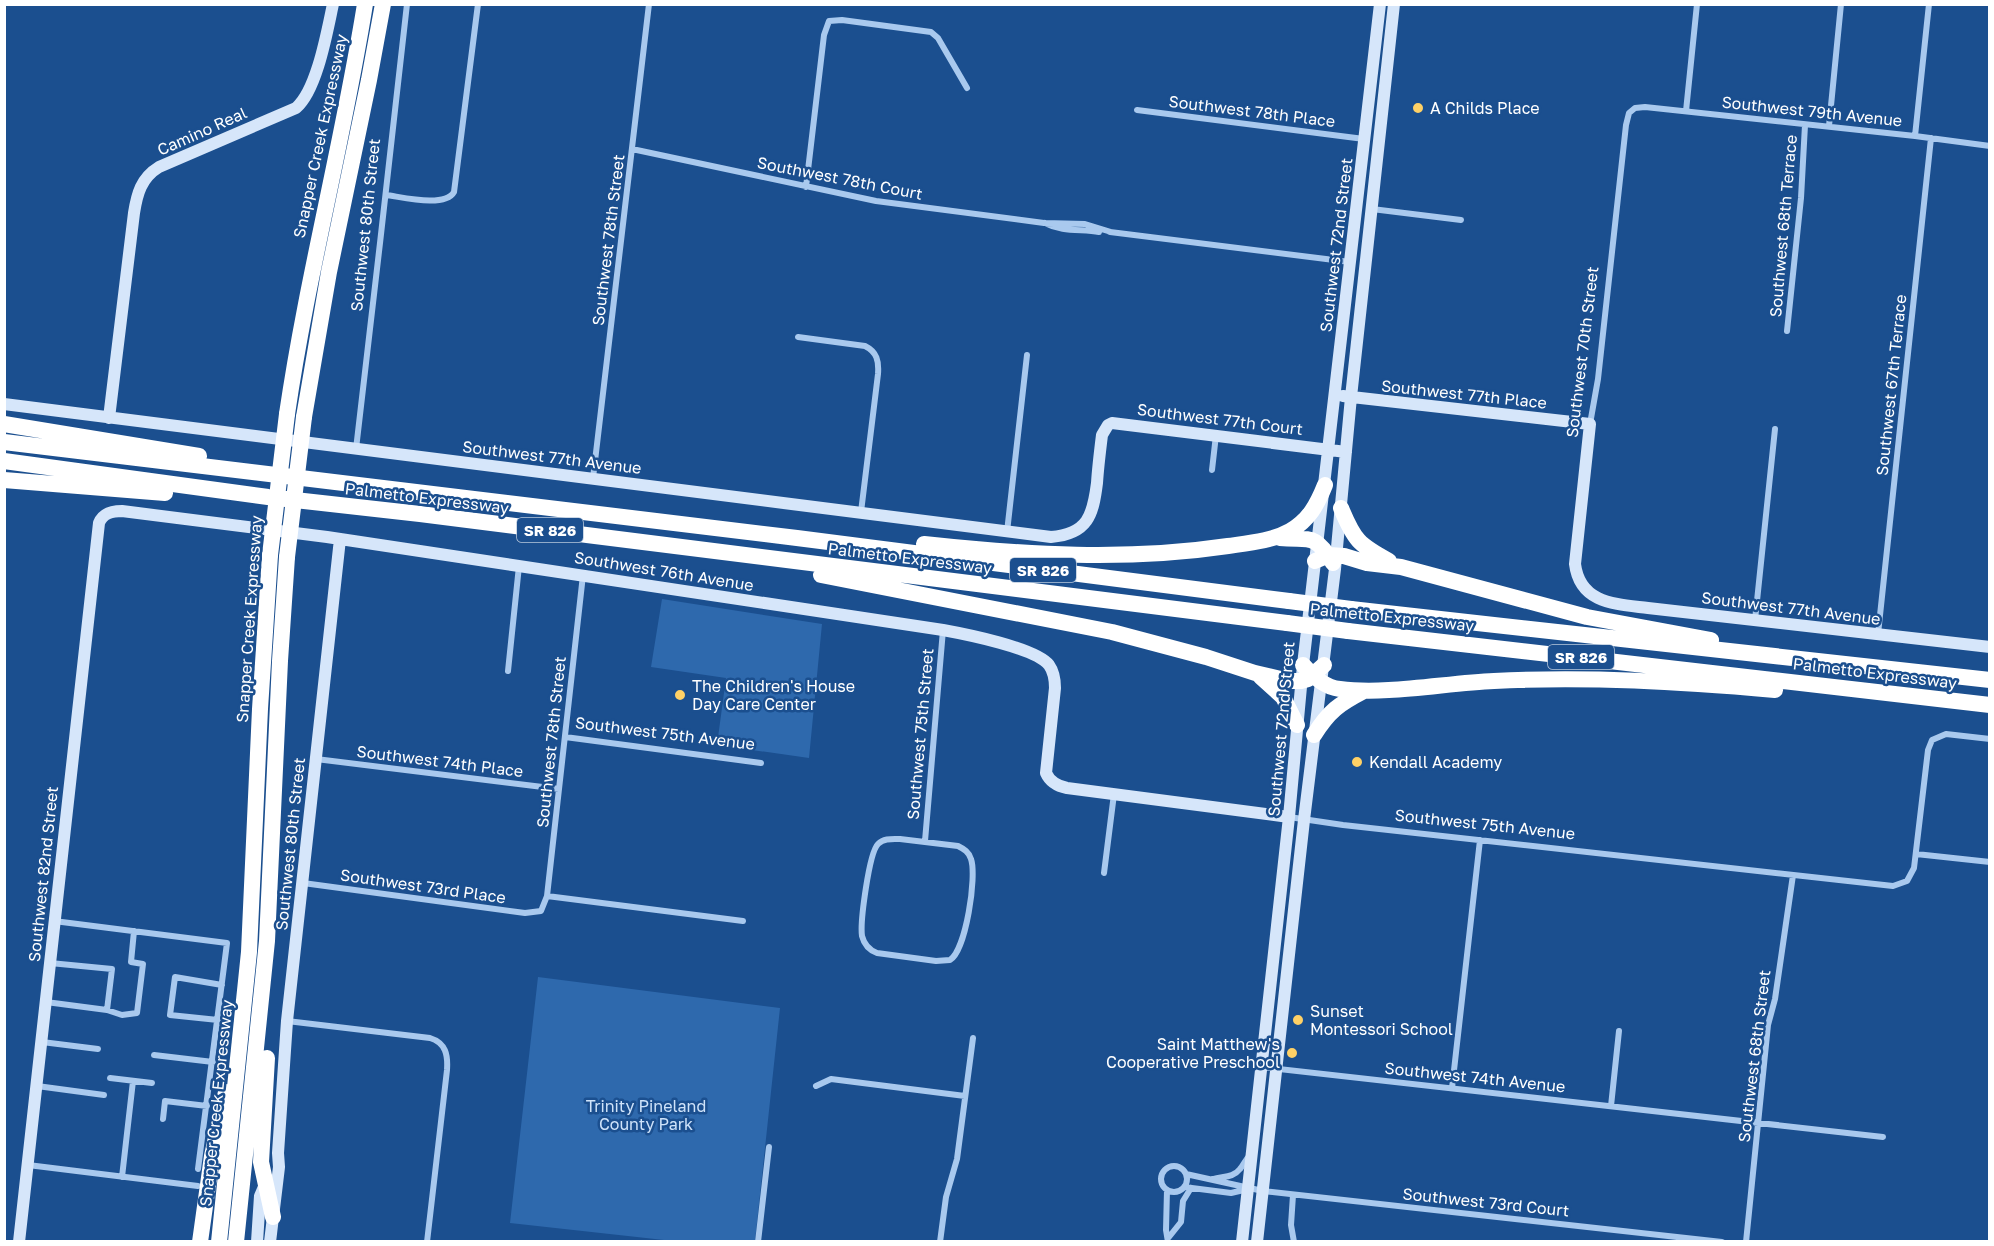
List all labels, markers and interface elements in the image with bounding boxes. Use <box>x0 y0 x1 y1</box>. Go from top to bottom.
street label: Snapper Creek Expressway <box>289 32 351 240</box>
street label: Southwest 78th Place <box>1168 91 1336 131</box>
street label: Southwest 79th Avenue <box>1721 92 1903 130</box>
place label: A Childs Place <box>1430 98 1540 118</box>
marker: A Childs Place <box>1411 101 1425 115</box>
street label: Camino Real <box>154 102 250 160</box>
street label: Southwest 68th Terrace <box>1765 134 1801 318</box>
street label: Southwest 80th Street <box>346 138 384 312</box>
street label: Southwest 78th Court <box>756 152 924 204</box>
street label: Southwest 78th Street <box>588 153 628 327</box>
street label: Southwest 72nd Street <box>1315 157 1357 333</box>
street label: Southwest 70th Street <box>1562 265 1602 439</box>
street label: Southwest 67th Terrace <box>1872 293 1910 477</box>
street label: Southwest 77th Place <box>1380 375 1548 413</box>
street label: Southwest 77th Court <box>1136 399 1304 439</box>
street label: Southwest 77th Avenue <box>461 436 643 478</box>
street label: Palmetto Expressway <box>344 478 510 518</box>
street label: Snapper Creek Expressway <box>232 515 266 723</box>
road number: SR 826 <box>517 518 583 542</box>
street label: Palmetto Expressway <box>827 538 993 578</box>
street label: Southwest 76th Avenue <box>573 547 755 595</box>
road number: SR 826 <box>1010 558 1076 582</box>
street label: Southwest 77th Avenue <box>1700 587 1882 629</box>
street label: Palmetto Expressway <box>1309 598 1475 636</box>
street label: Southwest 72nd Street <box>1263 641 1299 817</box>
road number: SR 826 <box>1548 645 1614 669</box>
street label: Southwest 75th Street <box>903 647 937 821</box>
street label: Palmetto Expressway <box>1792 653 1958 693</box>
street label: Southwest 78th Street <box>532 655 570 829</box>
place label: The Children's House Day Care Center <box>692 676 855 714</box>
marker: The Children's House Day Care Center <box>673 688 687 702</box>
street label: Southwest 75th Avenue <box>574 712 756 754</box>
street label: Southwest 74th Place <box>356 741 524 781</box>
place label: Kendall Academy <box>1369 752 1502 772</box>
marker: Kendall Academy <box>1350 755 1364 769</box>
street label: Southwest 80th Street <box>271 757 309 931</box>
street label: Southwest 82nd Street <box>24 785 62 963</box>
street label: Southwest 75th Avenue <box>1394 805 1576 843</box>
street label: Southwest 73rd Place <box>339 864 507 908</box>
street label: Southwest 68th Street <box>1733 969 1775 1143</box>
street label: Snapper Creek Expressway <box>195 999 237 1207</box>
place label: Sunset Montessori School <box>1310 1001 1453 1039</box>
marker: Sunset Montessori School <box>1291 1013 1305 1027</box>
place label: Saint Matthew's Cooperative Preschool <box>1106 1034 1280 1072</box>
marker: Saint Matthew's Cooperative Preschool <box>1285 1046 1299 1060</box>
street label: Southwest 74th Avenue <box>1384 1058 1566 1096</box>
park label: Trinity Pineland County Park <box>586 1096 706 1134</box>
street label: Southwest 73rd Court <box>1402 1183 1570 1221</box>

